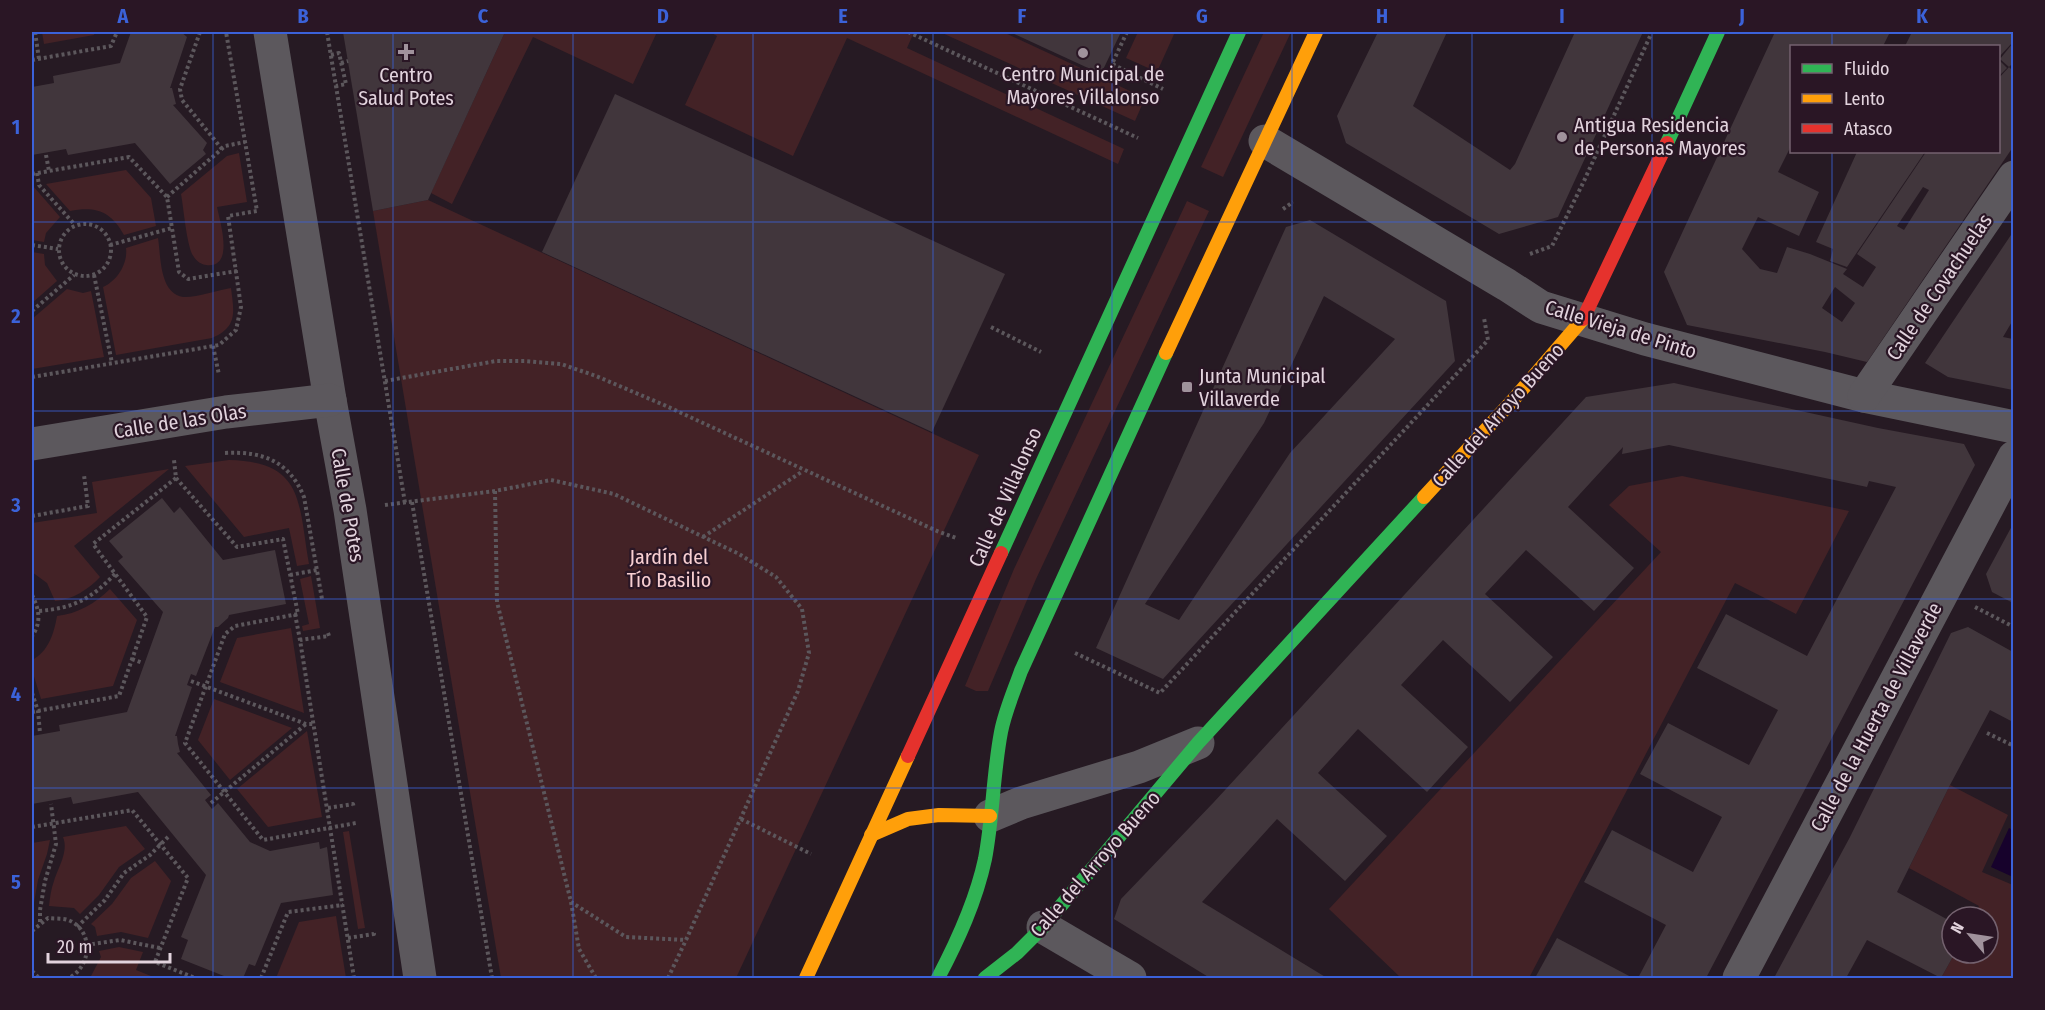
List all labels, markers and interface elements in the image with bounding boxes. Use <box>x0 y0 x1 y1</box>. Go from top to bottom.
text: A <box>117 4 130 28</box>
text: B <box>297 4 309 28</box>
text: C <box>478 4 489 28</box>
text: D <box>657 4 669 28</box>
text: E <box>838 4 848 28</box>
text: F <box>1018 4 1027 28</box>
text: G <box>1196 4 1208 28</box>
text: H <box>1376 4 1388 28</box>
text: I <box>1559 4 1565 28</box>
text: J <box>1738 4 1745 28</box>
text: K <box>1916 4 1928 28</box>
marker: Centro Salud Potes <box>397 43 415 61</box>
legend <box>1790 45 2000 153</box>
marker: Centro Municipal de Mayores Villalonso <box>1076 46 1090 60</box>
text: Fluido <box>1844 58 1890 80</box>
place label: Centro Municipal de Mayores Villalonso <box>1002 62 1164 109</box>
place label: Centro Salud Potes <box>358 63 454 110</box>
text: Lento <box>1844 88 1885 110</box>
place label: Antigua Residencia de Personas Mayores <box>1574 113 1746 160</box>
text: 1 <box>12 115 20 139</box>
text: Atasco <box>1844 118 1892 140</box>
marker: Antigua Residencia de Personas Mayores <box>1555 130 1569 144</box>
street label: Calle de Covachuelas <box>1881 209 1997 365</box>
street label: Calle Vieja de Pinto <box>1542 295 1700 363</box>
text: 2 <box>10 304 21 328</box>
street label: Calle del Arroyo Bueno <box>1427 338 1569 492</box>
place label: Junta Municipal Villaverde <box>1199 364 1326 411</box>
marker: Junta Municipal Villaverde <box>1180 380 1194 394</box>
street label: Calle de las Olas <box>112 399 248 443</box>
street label: Calle de Villalonso <box>963 423 1047 571</box>
street label: Calle de Potes <box>326 446 370 564</box>
text: 3 <box>10 493 21 517</box>
park label: Jardín del Tío Basilio <box>627 545 711 592</box>
street label: Calle de la Huerta de Villaverde <box>1805 598 1947 836</box>
text: 4 <box>11 682 21 706</box>
street label: Calle del Arroyo Bueno <box>1025 786 1165 942</box>
text: 5 <box>11 870 21 894</box>
north arrow <box>1940 905 2000 965</box>
text: N <box>1947 919 1968 937</box>
scale bar <box>48 926 170 964</box>
text: 20 m <box>57 936 92 958</box>

